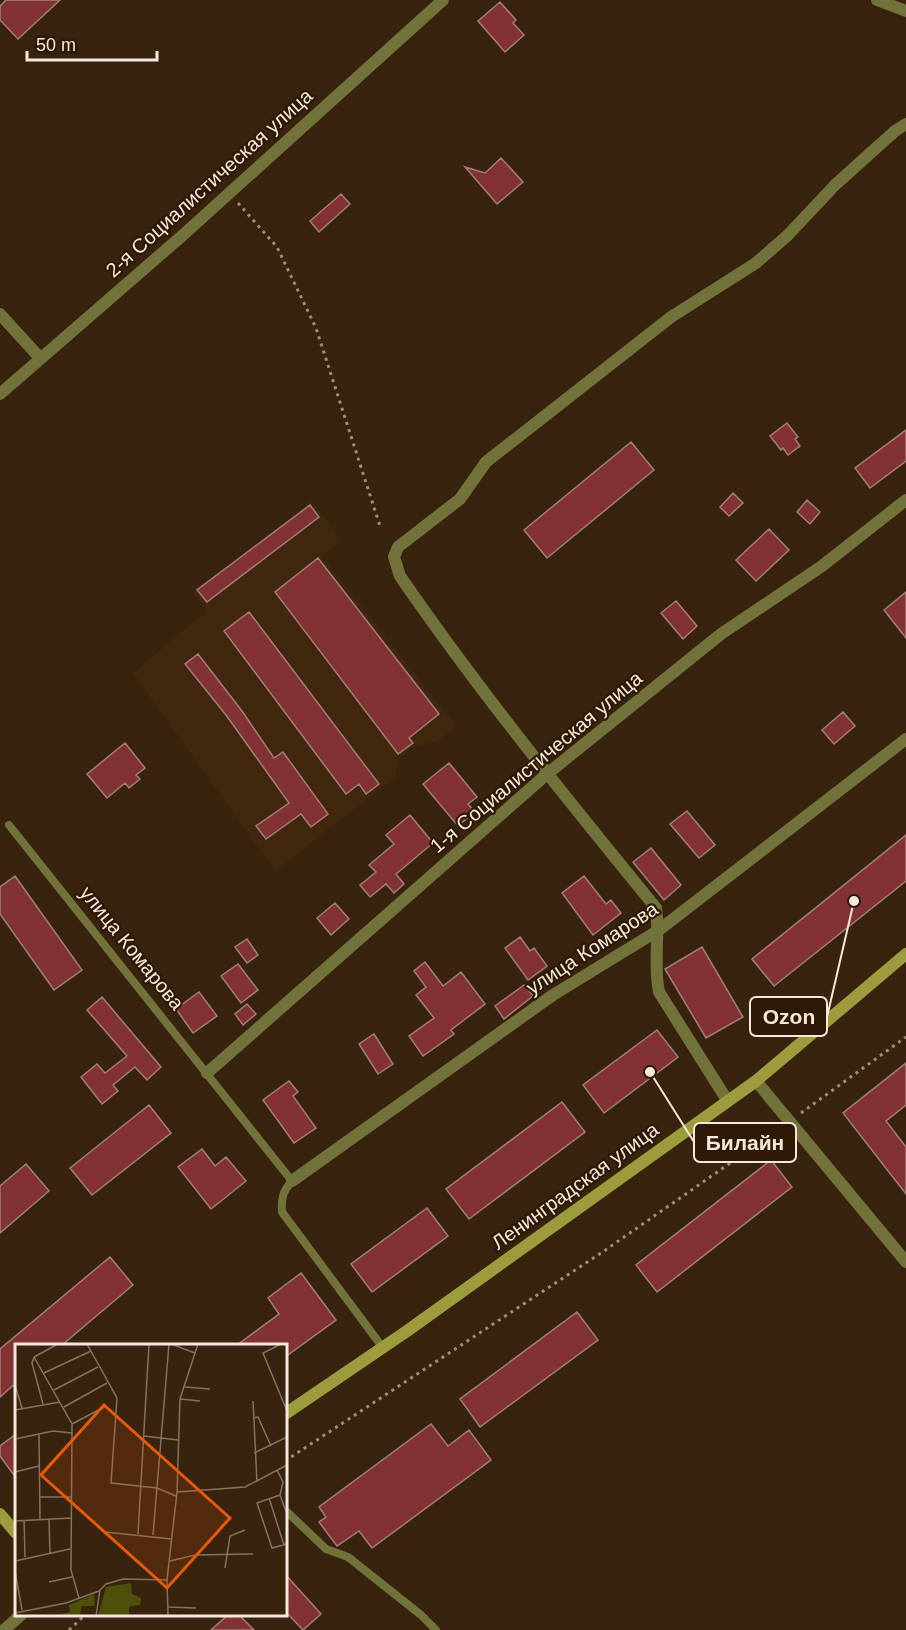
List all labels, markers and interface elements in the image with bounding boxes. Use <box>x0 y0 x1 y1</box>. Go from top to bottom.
scale bar <box>27 24 158 62</box>
text: 50 m <box>36 35 76 55</box>
street label: 2-я Социалистическая улица <box>101 84 317 281</box>
street label: 1-я Социалистическая улица <box>426 666 647 857</box>
street label: улица Комарова <box>76 882 189 1015</box>
street label: улица Комарова <box>522 897 662 999</box>
callout: Ozon <box>750 997 827 1036</box>
text: Ozon <box>763 1005 815 1028</box>
street label: Ленинградская улица <box>487 1118 663 1254</box>
callout: Билайн <box>694 1123 796 1162</box>
text: Билайн <box>706 1131 784 1154</box>
inset map <box>15 1344 286 1615</box>

